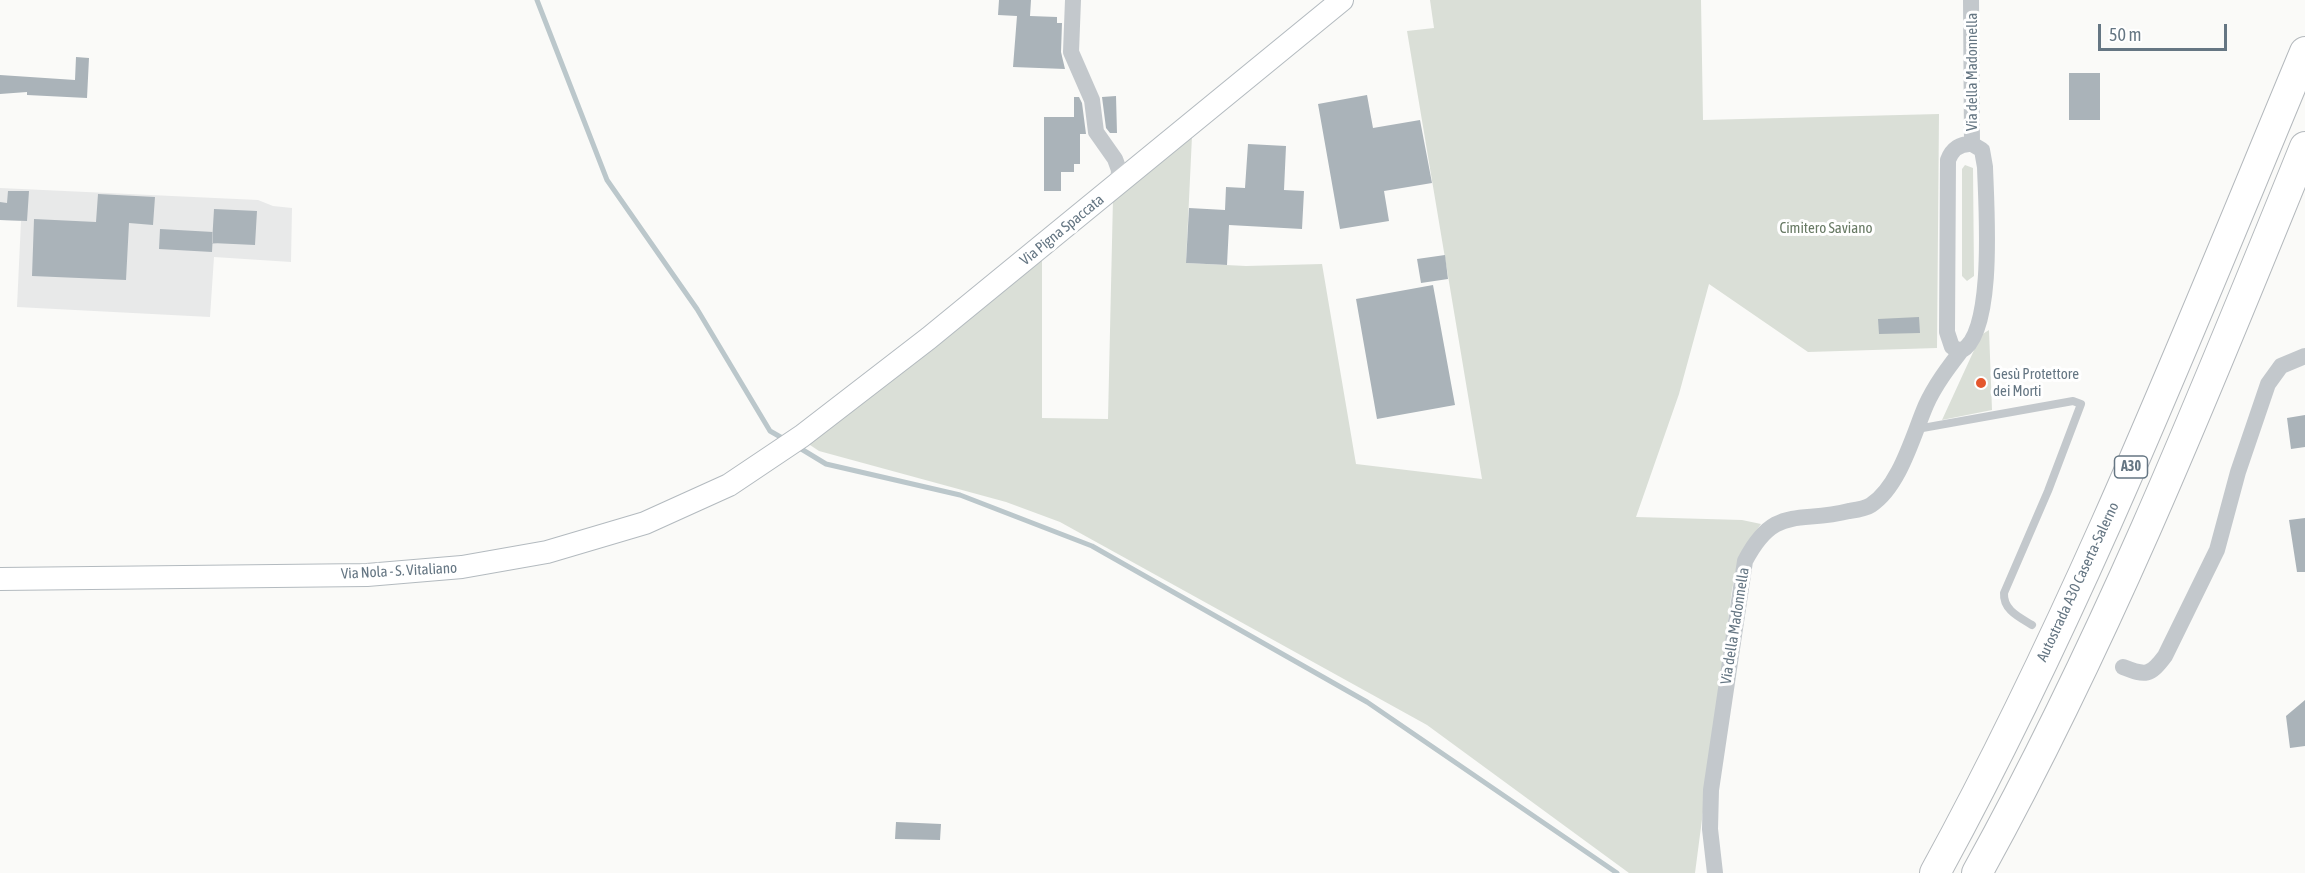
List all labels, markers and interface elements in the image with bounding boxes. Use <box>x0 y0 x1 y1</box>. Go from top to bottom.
scale bar <box>2101 12 2230 50</box>
street label: Via della Madonnella <box>1963 13 1981 131</box>
text: 50 m <box>2109 24 2141 45</box>
street label: Via Pigna Spaccata <box>1016 191 1108 269</box>
park label: Cimitero Saviano <box>1779 219 1873 237</box>
place label: Gesù Protettore dei Morti <box>1993 365 2079 400</box>
marker: Gesù Protettore dei Morti <box>1974 376 1988 390</box>
road number: A30 <box>2114 456 2148 478</box>
street label: Autostrada A30 Caserta-Salerno <box>2033 499 2123 665</box>
street label: Via Nola - S. Vitaliano <box>340 559 458 583</box>
street label: Via della Madonnella <box>1717 566 1753 686</box>

